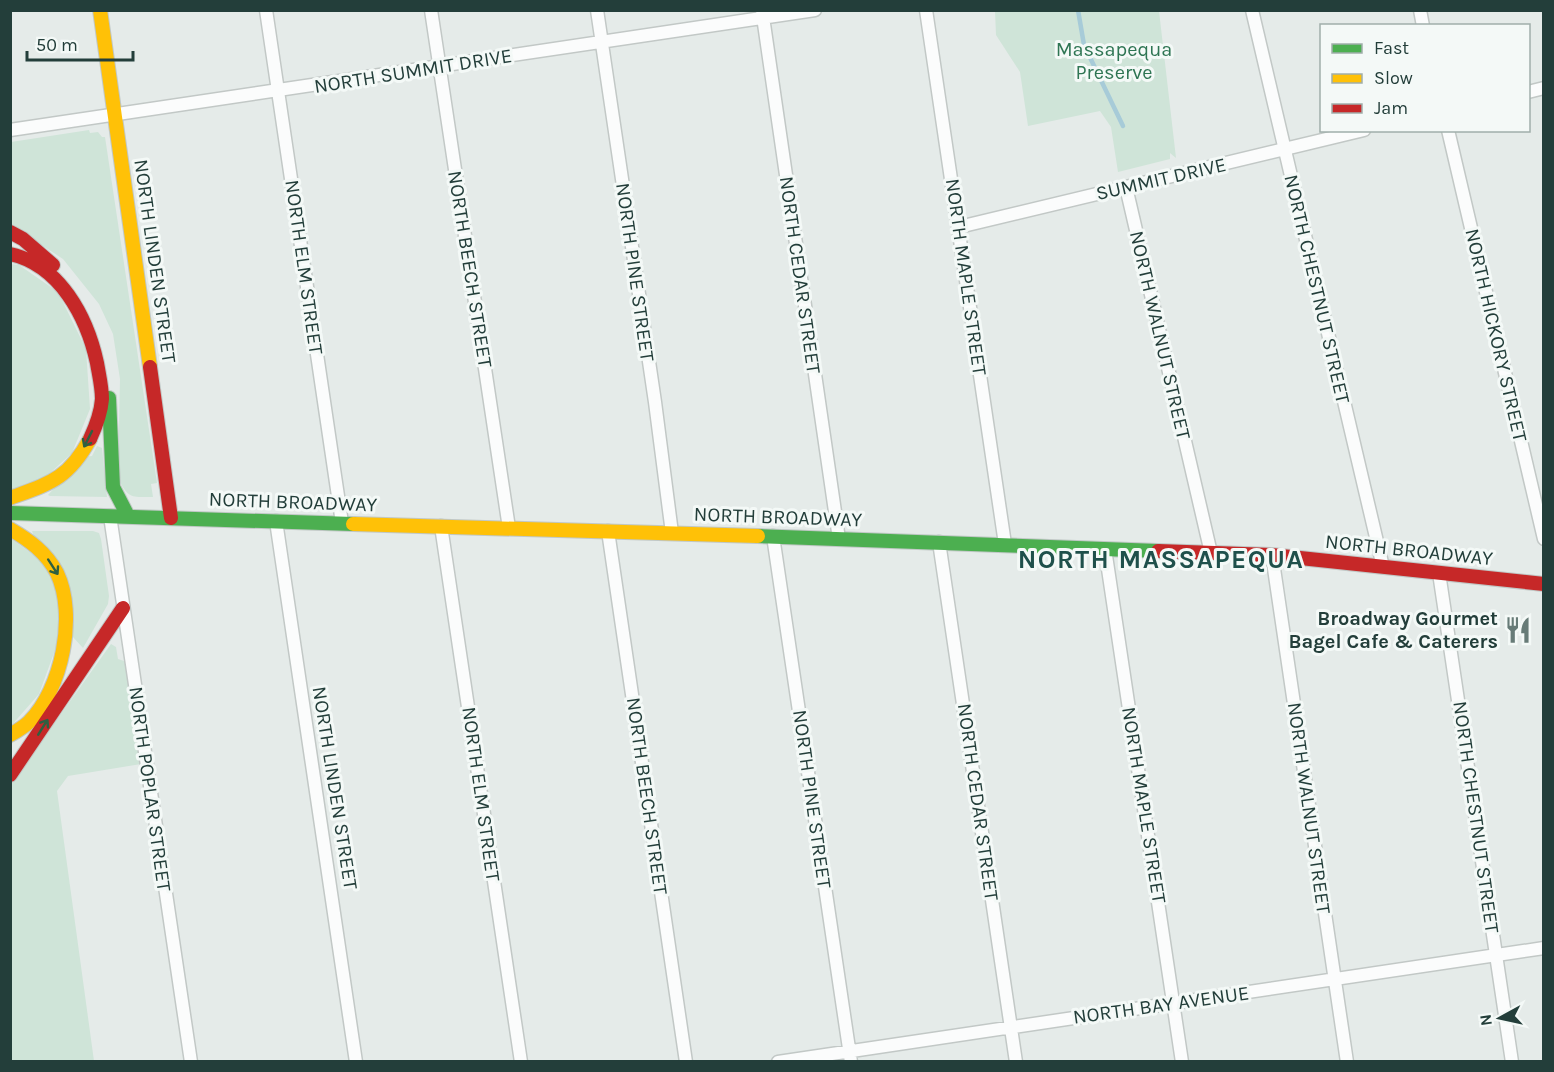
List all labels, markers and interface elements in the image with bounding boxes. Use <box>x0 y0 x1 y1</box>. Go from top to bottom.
scale bar <box>27 24 134 62</box>
legend <box>1320 24 1530 132</box>
text: 50 m <box>36 34 78 56</box>
text: Fast <box>1374 37 1409 59</box>
park label: Massapequa Preserve <box>1056 38 1172 84</box>
street label: NORTH SUMMIT DRIVE <box>312 44 514 98</box>
text: Slow <box>1374 67 1413 89</box>
text: Jam <box>1374 97 1408 119</box>
street label: SUMMIT DRIVE <box>1094 153 1228 205</box>
street label: NORTH LINDEN STREET <box>129 158 181 364</box>
street label: NORTH BEECH STREET <box>443 169 497 369</box>
street label: NORTH CHESTNUT STREET <box>1279 172 1355 406</box>
street label: NORTH CEDAR STREET <box>775 175 825 375</box>
street label: NORTH MAPLE STREET <box>941 177 991 377</box>
street label: NORTH ELM STREET <box>280 178 328 356</box>
street label: NORTH PINE STREET <box>611 181 659 363</box>
street label: NORTH HICKORY STREET <box>1460 226 1532 444</box>
street label: NORTH WALNUT STREET <box>1125 228 1195 442</box>
one-way arrow <box>82 429 93 447</box>
street label: NORTH BROADWAY <box>208 488 378 516</box>
street label: NORTH BROADWAY <box>693 503 863 531</box>
street label: NORTH BROADWAY <box>1324 530 1494 570</box>
district label: NORTH MASSAPEQUA <box>1018 544 1304 575</box>
one-way arrow <box>47 558 59 575</box>
place label: Broadway Gourmet Bagel Cafe & Caterers <box>1289 607 1498 653</box>
restaurant icon: Broadway Gourmet Bagel Cafe & Caterers <box>1503 615 1533 645</box>
street label: NORTH POPLAR STREET <box>124 685 176 893</box>
street label: NORTH LINDEN STREET <box>308 685 362 891</box>
street label: NORTH BEECH STREET <box>622 696 672 896</box>
street label: NORTH CHESTNUT STREET <box>1448 699 1504 935</box>
street label: NORTH WALNUT STREET <box>1283 701 1335 915</box>
street label: NORTH CEDAR STREET <box>953 702 1003 902</box>
street label: NORTH ELM STREET <box>457 705 505 883</box>
street label: NORTH MAPLE STREET <box>1117 705 1171 905</box>
street label: NORTH PINE STREET <box>788 708 836 890</box>
one-way arrow <box>38 719 50 736</box>
street label: NORTH BAY AVENUE <box>1072 981 1250 1029</box>
north arrow <box>1470 988 1530 1048</box>
text: N <box>1475 1013 1496 1027</box>

